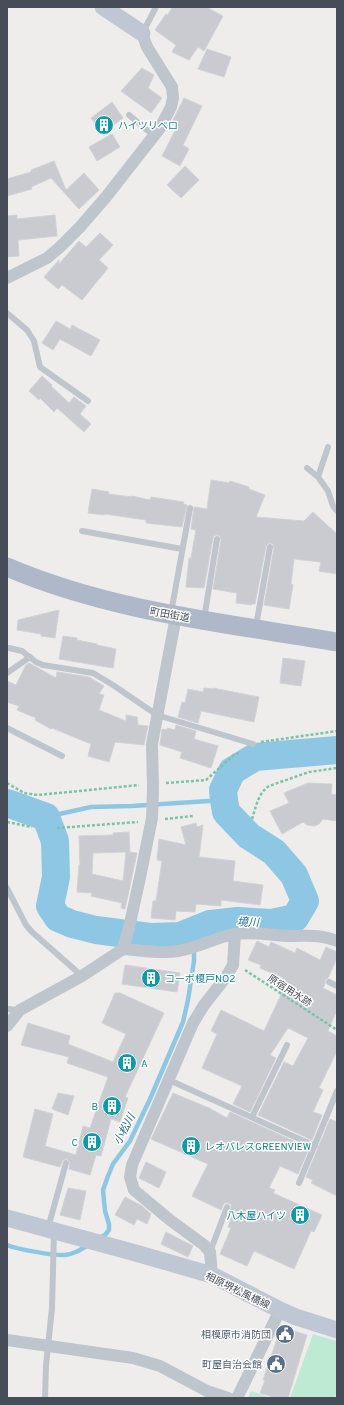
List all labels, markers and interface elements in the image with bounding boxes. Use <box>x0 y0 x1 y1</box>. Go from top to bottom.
building icon: ハイツリベロ <box>93 114 115 136</box>
place label: ハイツリベロ <box>118 120 178 133</box>
street label: 町田街道 <box>149 606 191 625</box>
water label: 境川 <box>237 916 260 930</box>
building icon: コーポ榎戸NO2 <box>140 967 162 989</box>
street label: 原宿用水跡 <box>265 972 314 1010</box>
place label: コーポ榎戸NO2 <box>165 973 235 986</box>
building icon: A <box>116 1052 138 1074</box>
place label: A <box>141 1058 148 1071</box>
building icon: B <box>101 1095 123 1117</box>
place label: B <box>91 1101 98 1114</box>
water label: 小松川 <box>111 1111 139 1147</box>
building icon: C <box>81 1131 103 1153</box>
building icon: レオパレスGREENVIEW <box>180 1135 202 1157</box>
place label: C <box>72 1137 78 1150</box>
place label: レオパレスGREENVIEW <box>205 1141 311 1154</box>
building icon: 八木屋ハイツ <box>289 1204 311 1226</box>
place label: 八木屋ハイツ <box>226 1210 286 1223</box>
street label: 相原堺松風橋線 <box>203 1270 272 1313</box>
public building icon: 相模原市消防団 <box>274 1323 296 1345</box>
place label: 相模原市消防団 <box>201 1329 271 1342</box>
public building icon: 町屋自治会館 <box>265 1353 287 1375</box>
place label: 町屋自治会館 <box>202 1359 262 1372</box>

